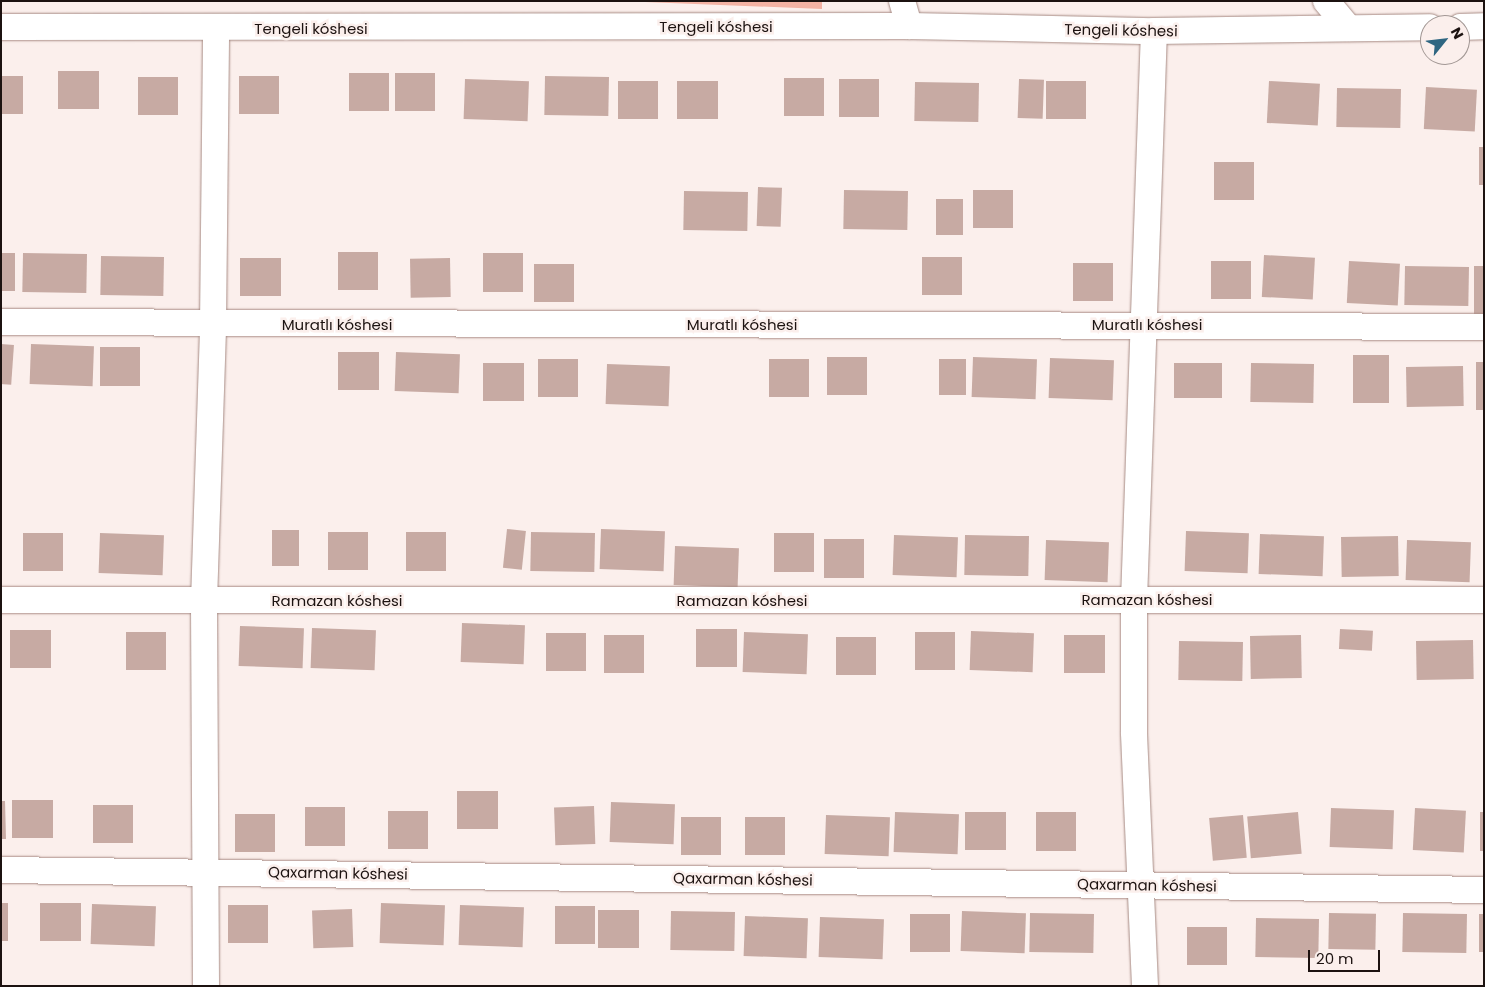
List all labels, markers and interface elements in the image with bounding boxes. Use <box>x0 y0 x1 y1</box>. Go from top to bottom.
north arrow <box>1420 15 1470 65</box>
street label: Tengeli kóshesi <box>659 18 773 36</box>
street label: Tengeli kóshesi <box>254 20 368 38</box>
street label: Tengeli kóshesi <box>1064 20 1178 40</box>
text: N <box>1446 24 1469 43</box>
street label: Muratlı kóshesi <box>282 316 392 334</box>
street label: Muratlı kóshesi <box>687 316 797 334</box>
street label: Muratlı kóshesi <box>1092 316 1202 334</box>
street label: Ramazan kóshesi <box>1082 591 1212 609</box>
street label: Ramazan kóshesi <box>272 592 402 610</box>
street label: Ramazan kóshesi <box>677 592 807 610</box>
street label: Qaxarman kóshesi <box>268 863 408 883</box>
street label: Qaxarman kóshesi <box>673 869 813 889</box>
street label: Qaxarman kóshesi <box>1077 875 1217 895</box>
scale bar <box>1310 940 1382 972</box>
text: 20 m <box>1316 948 1354 969</box>

